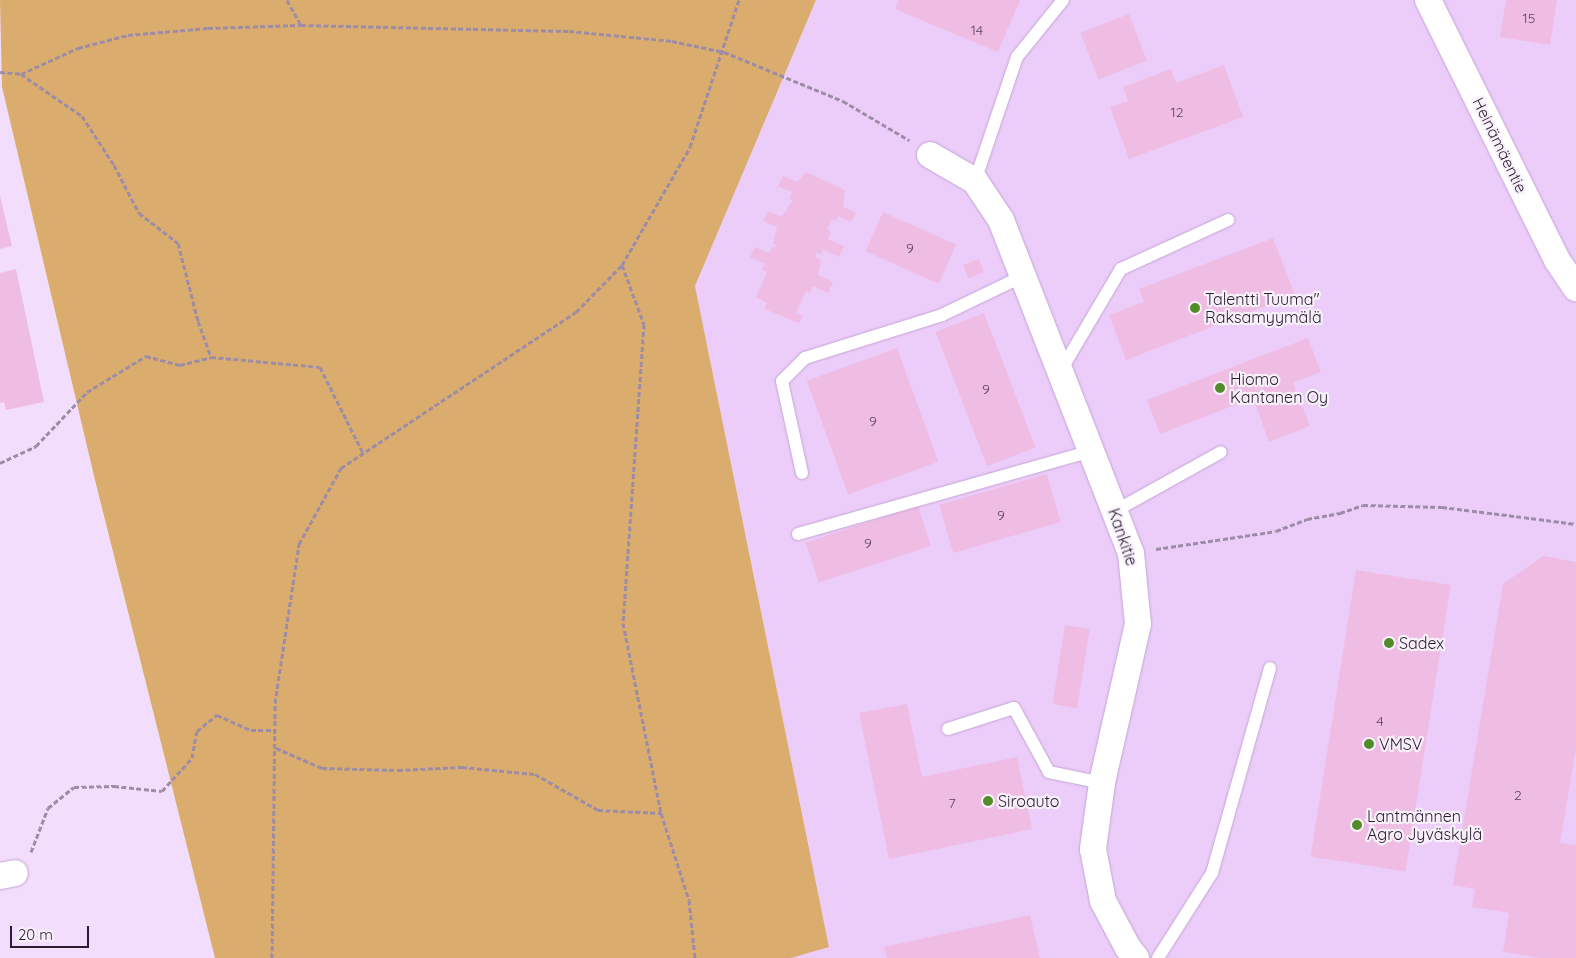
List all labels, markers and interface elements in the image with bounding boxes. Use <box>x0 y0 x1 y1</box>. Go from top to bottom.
house number: 15 <box>1523 10 1535 26</box>
house number: 14 <box>971 22 983 38</box>
street label: Heinämäentie <box>1469 94 1531 196</box>
house number: 12 <box>1171 104 1183 120</box>
house number: 9 <box>906 240 914 256</box>
place label: Talentti Tuuma" Raksamyymälä <box>1205 289 1322 327</box>
marker: Talentti Tuuma" Raksamyymälä <box>1189 302 1201 314</box>
place label: Hiomo Kantanen Oy <box>1230 369 1328 407</box>
house number: 9 <box>982 381 990 397</box>
marker: Hiomo Kantanen Oy <box>1214 382 1226 394</box>
house number: 9 <box>869 413 877 429</box>
street label: Kankitie <box>1104 506 1142 568</box>
house number: 9 <box>997 507 1005 523</box>
house number: 9 <box>864 535 872 551</box>
place label: Sadex <box>1399 633 1444 653</box>
marker: Sadex <box>1383 637 1395 649</box>
house number: 4 <box>1376 713 1384 729</box>
place label: VMSV <box>1379 734 1423 754</box>
marker: VMSV <box>1363 738 1375 750</box>
house number: 2 <box>1514 787 1522 803</box>
place label: Siroauto <box>998 791 1060 811</box>
house number: 7 <box>948 795 956 811</box>
marker: Siroauto <box>982 795 994 807</box>
place label: Lantmännen Agro Jyväskylä <box>1367 806 1482 844</box>
marker: Lantmännen Agro Jyväskylä <box>1351 819 1363 831</box>
scale bar <box>12 916 91 948</box>
text: 20 m <box>18 925 53 944</box>

